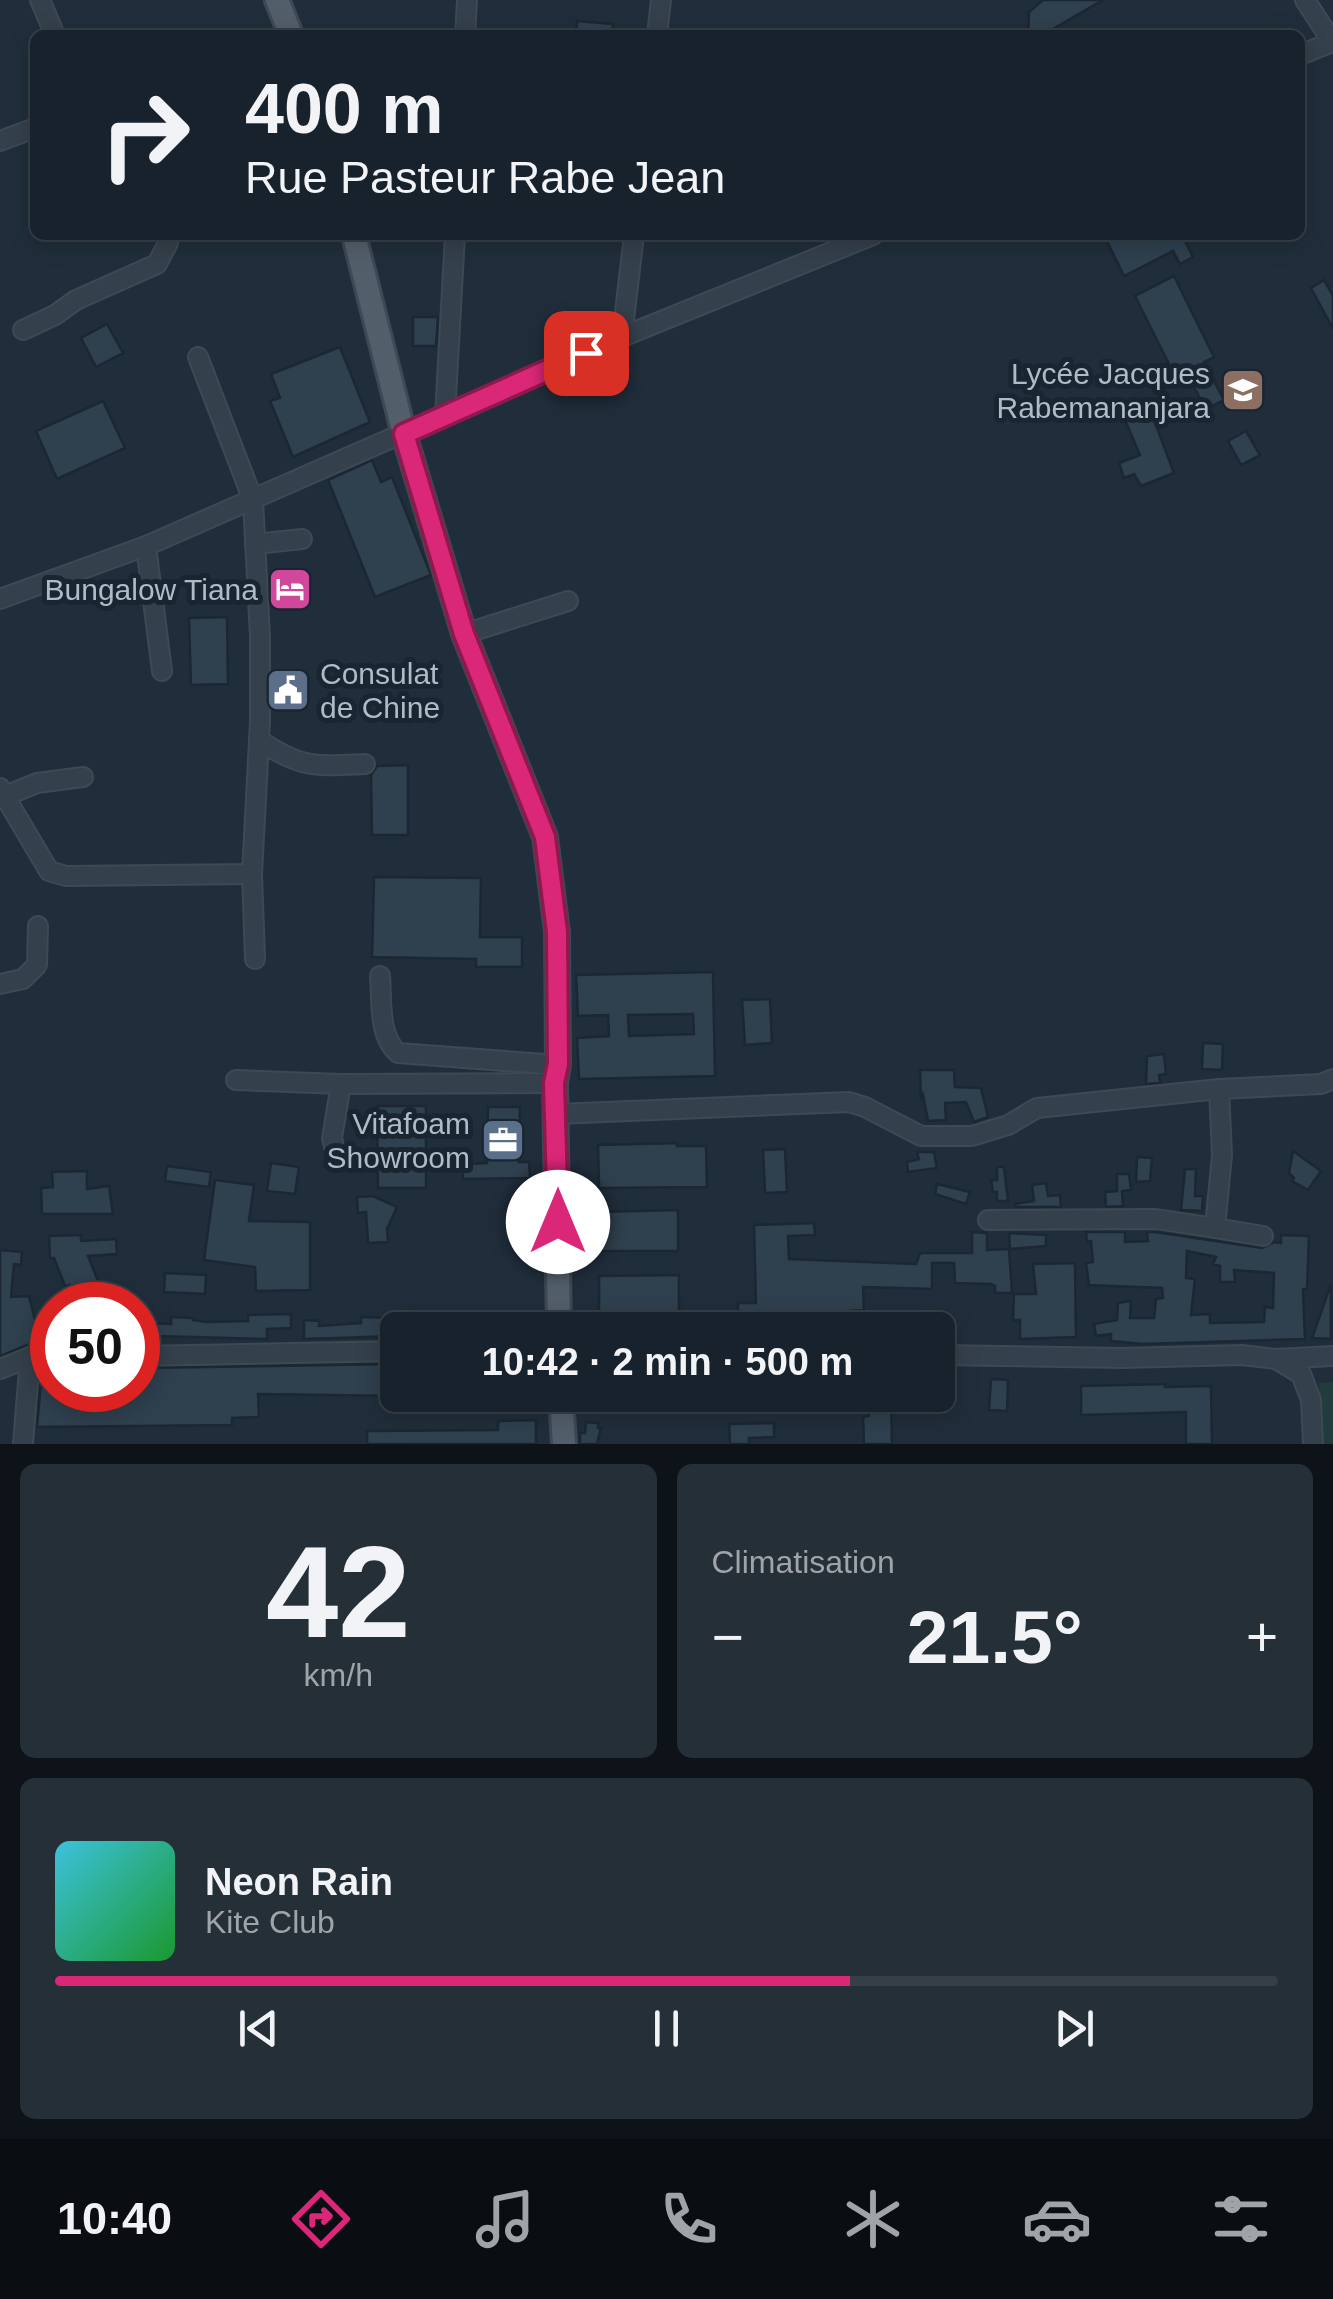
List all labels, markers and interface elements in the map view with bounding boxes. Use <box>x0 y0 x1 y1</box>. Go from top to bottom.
icon: right <box>80 70 210 200</box>
text: 400 m <box>245 70 443 148</box>
text: Rue Pasteur Rabe Jean <box>245 152 725 203</box>
pin <box>544 311 629 396</box>
icon: arrive <box>559 326 614 381</box>
place label: Lycée Jacques Rabemananjara <box>997 357 1210 424</box>
school or university icon: Lycée Jacques Rabemananjara <box>1220 367 1266 413</box>
hotel icon: Bungalow Tiana <box>267 566 313 612</box>
place label: Bungalow Tiana <box>45 573 258 606</box>
place label: Consulat de Chine <box>320 657 440 724</box>
public building icon: Consulat de Chine <box>265 667 311 713</box>
place label: Vitafoam Showroom <box>327 1107 470 1174</box>
office icon: Vitafoam Showroom <box>480 1117 526 1163</box>
position arrow <box>506 1170 610 1274</box>
speed limit sign: 50 <box>30 1282 160 1412</box>
text: 10:42 · 2 min · 500 m <box>482 1341 853 1383</box>
text: 42 <box>266 1519 411 1665</box>
text: Climatisation <box>712 1544 895 1580</box>
text: 21.5° <box>907 1595 1083 1679</box>
text: − <box>712 1606 744 1668</box>
text: + <box>1246 1606 1278 1668</box>
text: km/h <box>304 1657 373 1693</box>
text: Neon Rain <box>205 1861 393 1903</box>
text: Kite Club <box>205 1904 335 1940</box>
icon: previous <box>231 2001 286 2056</box>
icon: pause <box>639 2001 694 2056</box>
icon: next <box>1047 2001 1102 2056</box>
icon: directions <box>286 2184 356 2254</box>
icon: music <box>470 2184 540 2254</box>
icon: phone <box>654 2184 724 2254</box>
icon: climate <box>838 2184 908 2254</box>
icon: car <box>1022 2184 1092 2254</box>
icon: filters <box>1206 2184 1276 2254</box>
text: 10:40 <box>57 2193 172 2244</box>

